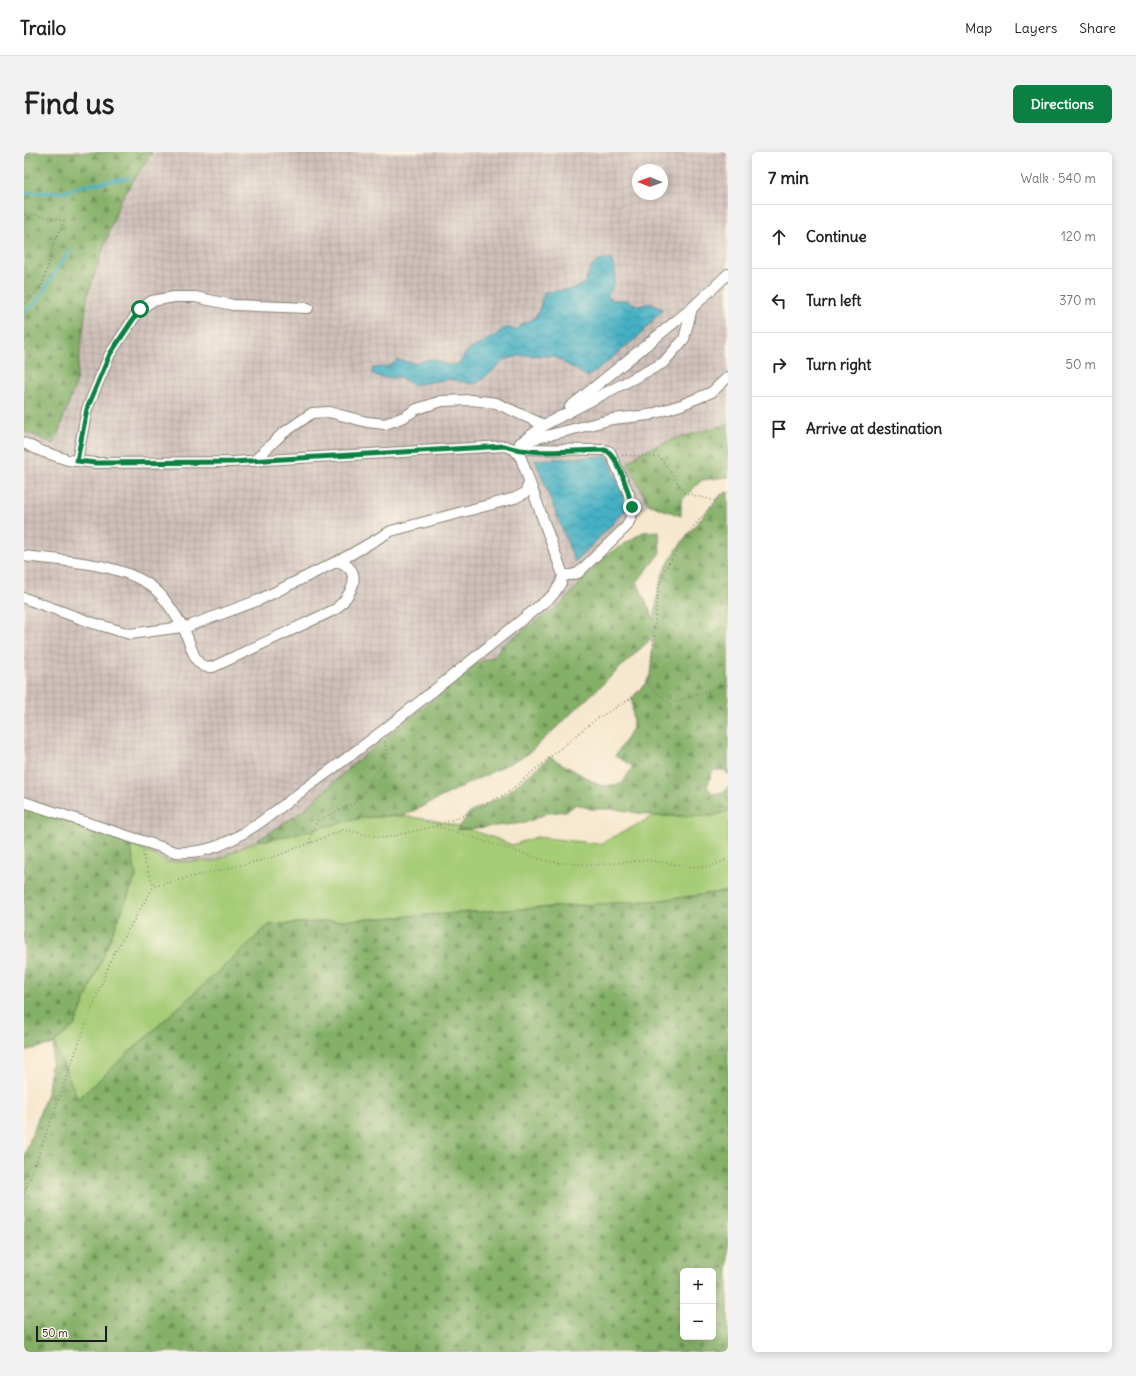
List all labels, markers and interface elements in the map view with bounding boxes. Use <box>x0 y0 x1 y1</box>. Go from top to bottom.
text: Trailo <box>20 16 66 40</box>
text: Map <box>965 19 992 37</box>
text: Layers <box>1014 19 1057 37</box>
text: Share <box>1079 19 1116 37</box>
button: Directions <box>1013 85 1112 123</box>
text: Find us <box>24 86 115 122</box>
north arrow <box>632 164 668 200</box>
text: 7 min <box>768 167 809 189</box>
text: Walk · 540 m <box>1021 170 1096 187</box>
icon: ahead <box>768 226 790 248</box>
text: Continue <box>806 227 867 246</box>
text: 120 m <box>1061 228 1096 245</box>
icon: left <box>768 290 790 312</box>
text: Turn left <box>806 291 861 310</box>
text: 370 m <box>1059 292 1096 309</box>
route start <box>131 300 149 318</box>
icon: right <box>768 354 790 376</box>
text: Turn right <box>806 355 871 374</box>
text: 50 m <box>1065 356 1096 373</box>
icon: arrive <box>768 418 790 440</box>
text: Arrive at destination <box>806 419 942 438</box>
route end <box>623 498 641 516</box>
map controls <box>680 1268 716 1340</box>
button: + <box>680 1268 716 1304</box>
button: − <box>680 1304 716 1340</box>
scale bar <box>36 1324 107 1343</box>
text: 50 m <box>42 1326 68 1340</box>

